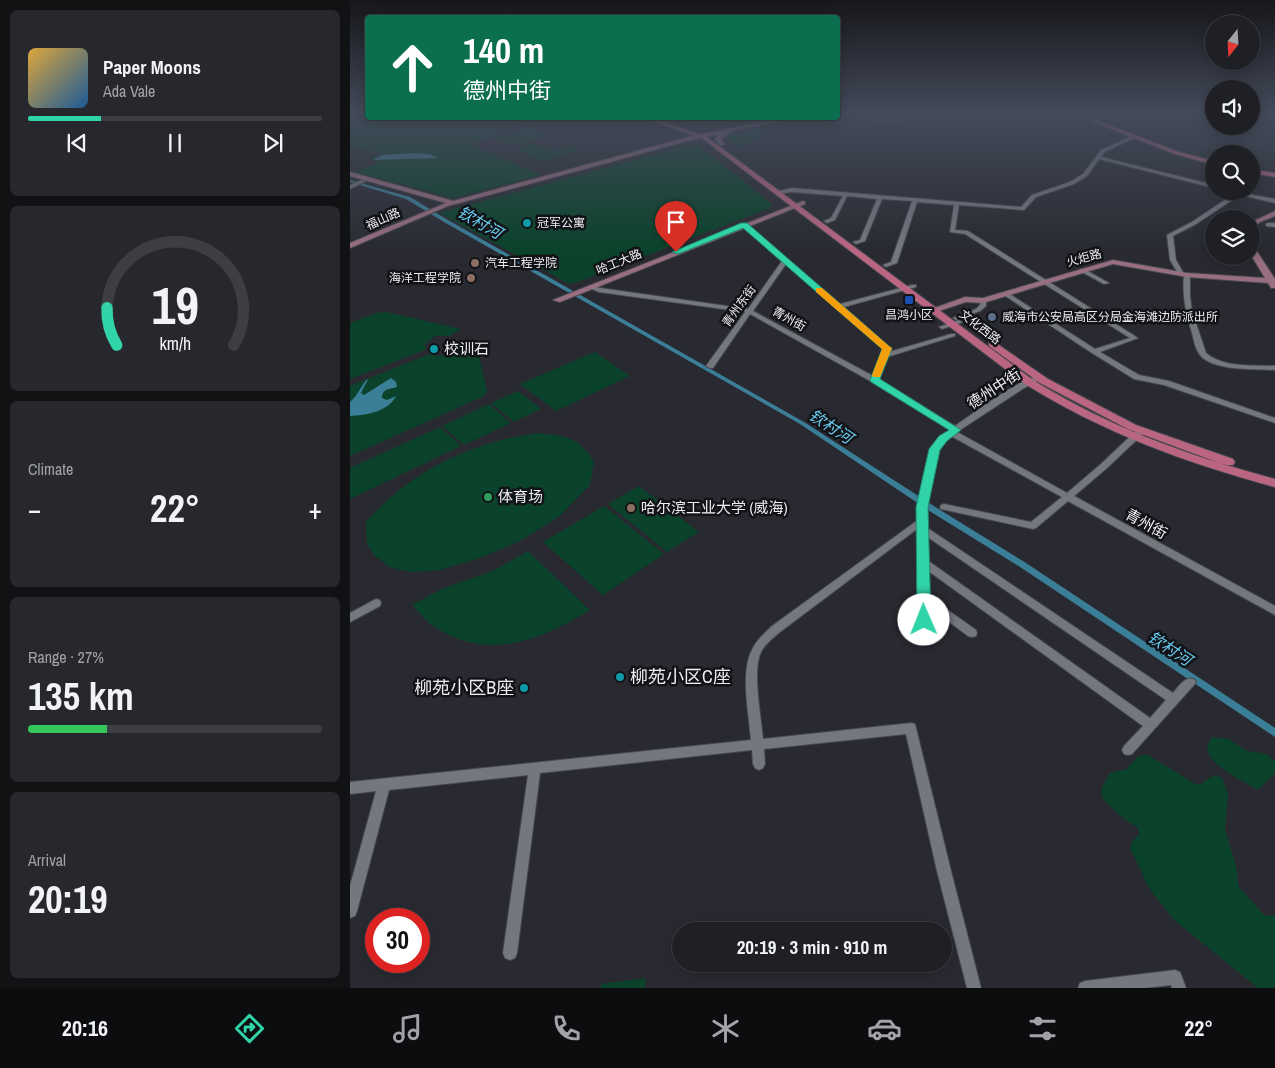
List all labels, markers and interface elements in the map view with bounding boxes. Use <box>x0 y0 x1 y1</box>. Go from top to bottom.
north arrow <box>1205 15 1260 70</box>
map controls <box>1205 15 1260 265</box>
text: 140 m <box>463 27 544 74</box>
icon: ahead <box>380 35 445 100</box>
text: Paper Moons <box>103 54 201 80</box>
text: 德州中街 <box>463 75 551 105</box>
text: Ada Vale <box>103 80 155 102</box>
button: sound <box>1205 80 1260 135</box>
icon: previous <box>63 129 91 157</box>
icon: pause <box>161 129 189 157</box>
icon: next <box>259 129 287 157</box>
button: search <box>1205 145 1260 200</box>
water label: 钦村河 <box>454 200 509 245</box>
pin <box>655 201 697 252</box>
street label: 福山路 <box>363 204 403 234</box>
icon: arrive <box>662 208 690 236</box>
button: layers <box>1205 210 1260 265</box>
place label: 冠军公寓 <box>537 215 585 231</box>
marker: 冠军公寓 <box>521 217 533 229</box>
street label: 哈工大路 <box>594 246 644 278</box>
street label: 火炬路 <box>1065 246 1103 270</box>
place label: 汽车工程学院 <box>485 255 557 271</box>
marker: 汽车工程学院 <box>469 257 481 269</box>
text: 19 <box>151 270 199 340</box>
place label: 海洋工程学院 <box>389 270 461 286</box>
marker: 海洋工程学院 <box>465 272 477 284</box>
street label: 青州东街 <box>718 282 760 330</box>
marker: 昌鸿小区 <box>903 294 915 306</box>
street label: 青州街 <box>769 303 809 335</box>
street label: 文化西路 <box>956 306 1004 348</box>
place label: 昌鸿小区 <box>885 307 933 323</box>
place label: 威海市公安局高区分局金海滩边防派出所 <box>1002 309 1218 325</box>
marker: 威海市公安局高区分局金海滩边防派出所 <box>986 311 998 323</box>
text: km/h <box>159 332 191 356</box>
place label: 校训石 <box>444 338 489 359</box>
marker: 校训石 <box>428 343 440 355</box>
street label: 德州中街 <box>963 363 1025 414</box>
water label: 钦村河 <box>805 404 860 450</box>
text: Climate <box>28 458 73 480</box>
text: 22° <box>150 483 200 534</box>
place label: 体育场 <box>498 486 543 507</box>
text: − <box>28 490 41 528</box>
text: + <box>309 490 322 528</box>
marker: 体育场 <box>482 491 494 503</box>
place label: 哈尔滨工业大学 (威海) <box>641 497 788 518</box>
marker: 哈尔滨工业大学 (威海) <box>625 502 637 514</box>
street label: 青州街 <box>1121 503 1171 544</box>
position arrow <box>897 593 949 645</box>
water label: 钦村河 <box>1144 626 1199 672</box>
text: Range · 27% <box>28 646 104 668</box>
place label: 柳苑小区C座 <box>630 664 731 689</box>
text: 135 km <box>28 671 134 722</box>
marker: 柳苑小区C座 <box>614 671 626 683</box>
place label: 柳苑小区B座 <box>414 675 514 700</box>
marker: 柳苑小区B座 <box>518 682 530 694</box>
text: Arrival <box>28 849 66 871</box>
text: 20:19 <box>28 874 108 925</box>
speed limit sign: 30 <box>365 908 430 973</box>
text: 20:19 · 3 min · 910 m <box>737 934 887 960</box>
icon: directions <box>232 1011 267 1046</box>
icon: music <box>390 1011 425 1046</box>
icon: phone <box>549 1011 584 1046</box>
icon: climate <box>708 1011 743 1046</box>
icon: car <box>867 1011 902 1046</box>
icon: filters <box>1025 1011 1060 1046</box>
text: 20:16 <box>62 1013 108 1043</box>
text: 22° <box>1184 1013 1213 1043</box>

